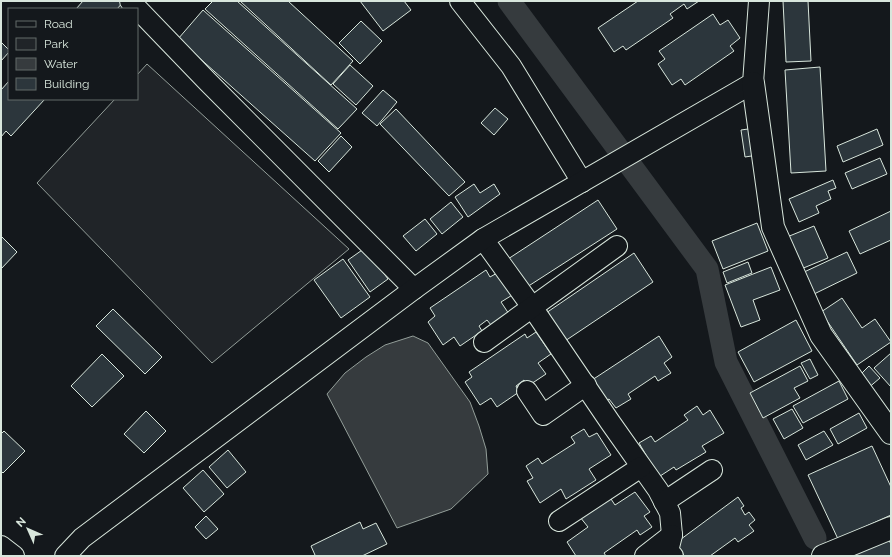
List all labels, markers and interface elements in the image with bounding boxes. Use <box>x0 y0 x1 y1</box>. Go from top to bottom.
legend <box>8 8 138 100</box>
text: Road <box>44 17 73 31</box>
text: Park <box>44 37 69 51</box>
text: Water <box>44 57 78 71</box>
text: Building <box>44 77 90 91</box>
north arrow <box>8 509 48 549</box>
text: N <box>14 515 29 530</box>

